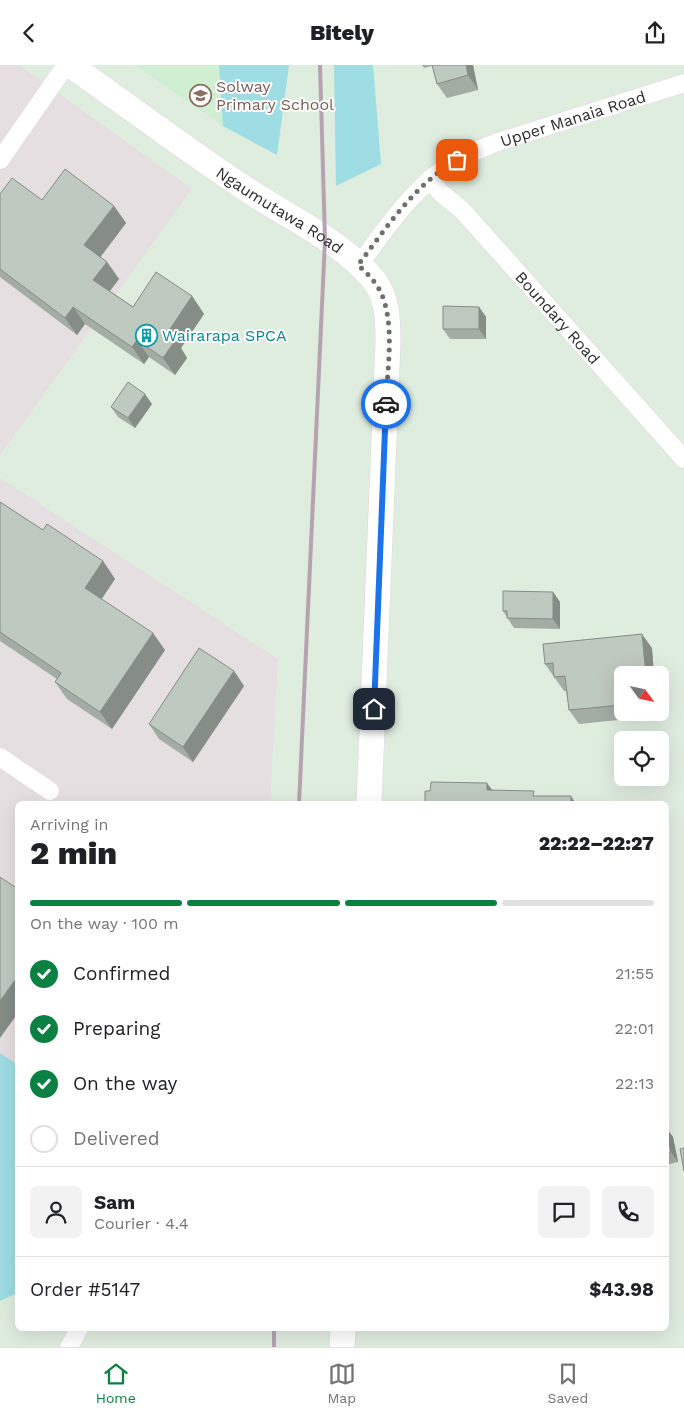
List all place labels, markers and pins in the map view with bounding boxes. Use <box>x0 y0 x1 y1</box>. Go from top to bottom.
place label: Solway Primary School <box>216 77 334 114</box>
school or university icon: Solway Primary School <box>188 83 212 107</box>
pin <box>436 139 478 181</box>
building icon: Wairarapa SPCA <box>134 323 158 347</box>
place label: Wairarapa SPCA <box>162 326 287 345</box>
pin <box>353 688 395 730</box>

